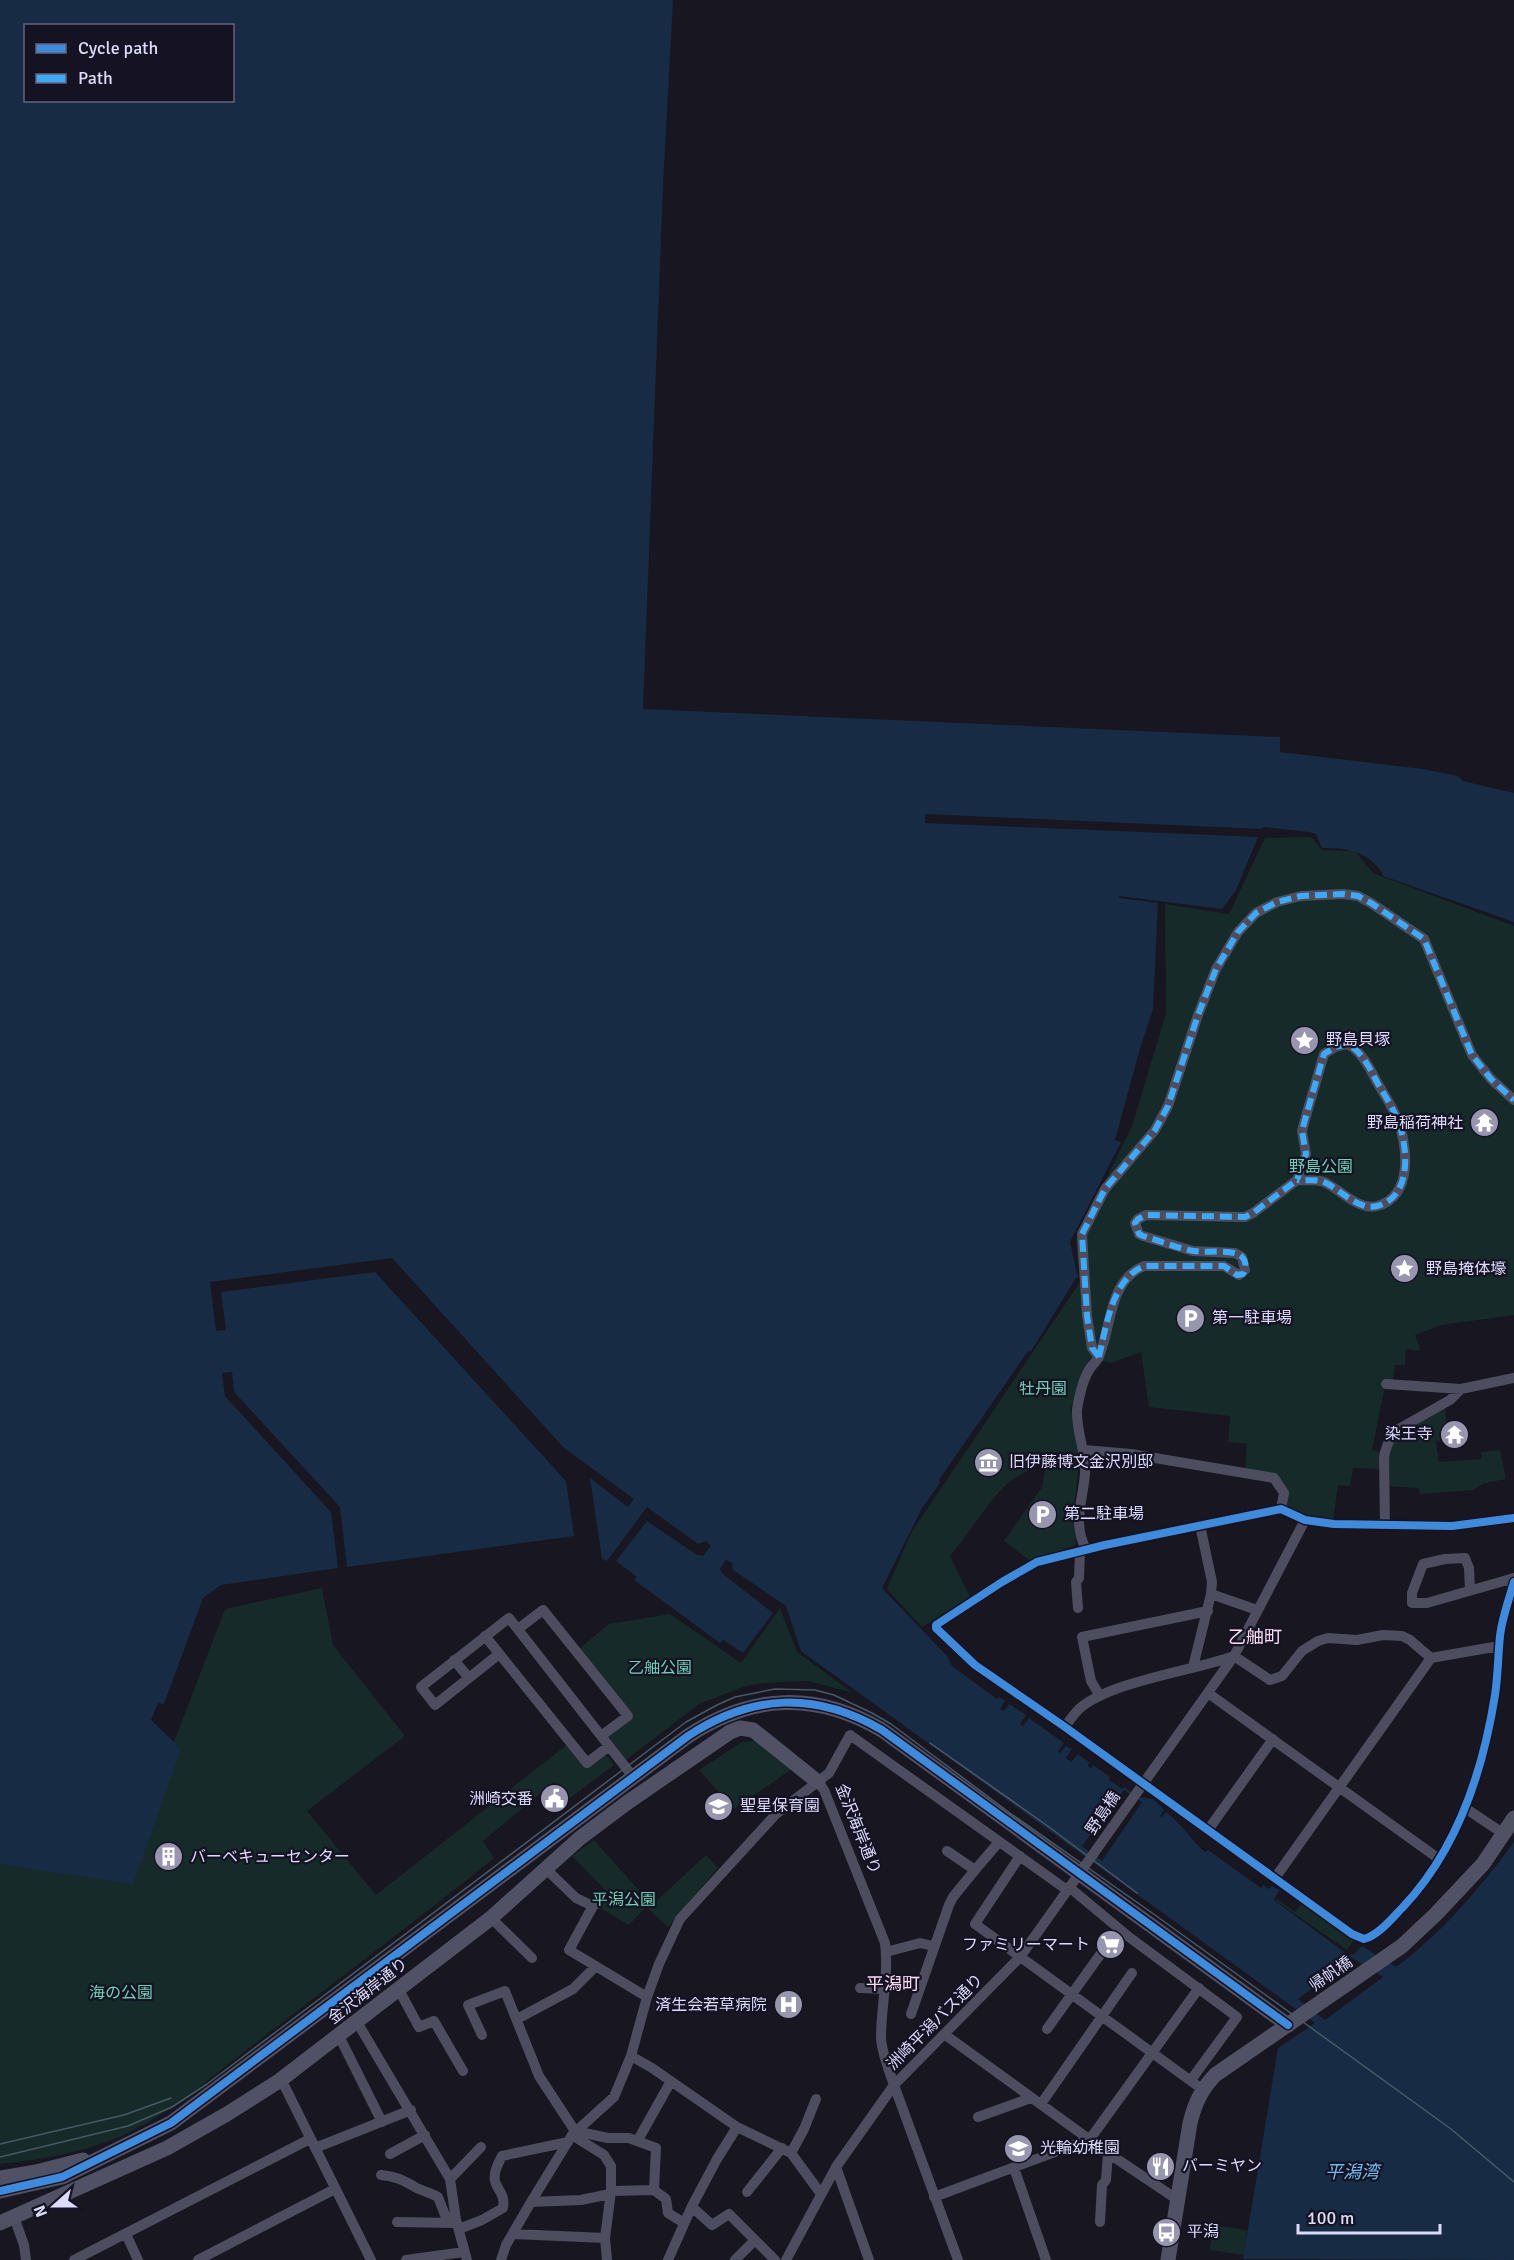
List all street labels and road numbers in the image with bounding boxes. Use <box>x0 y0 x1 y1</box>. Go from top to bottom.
street label: 金沢海岸通り <box>831 1781 885 1877</box>
street label: 野島橋 <box>1081 1788 1125 1838</box>
street label: 帰帆橋 <box>1306 1952 1356 1996</box>
street label: 金沢海岸通り <box>324 1954 412 2028</box>
street label: 洲崎平潟バス通り <box>883 1970 987 2074</box>

